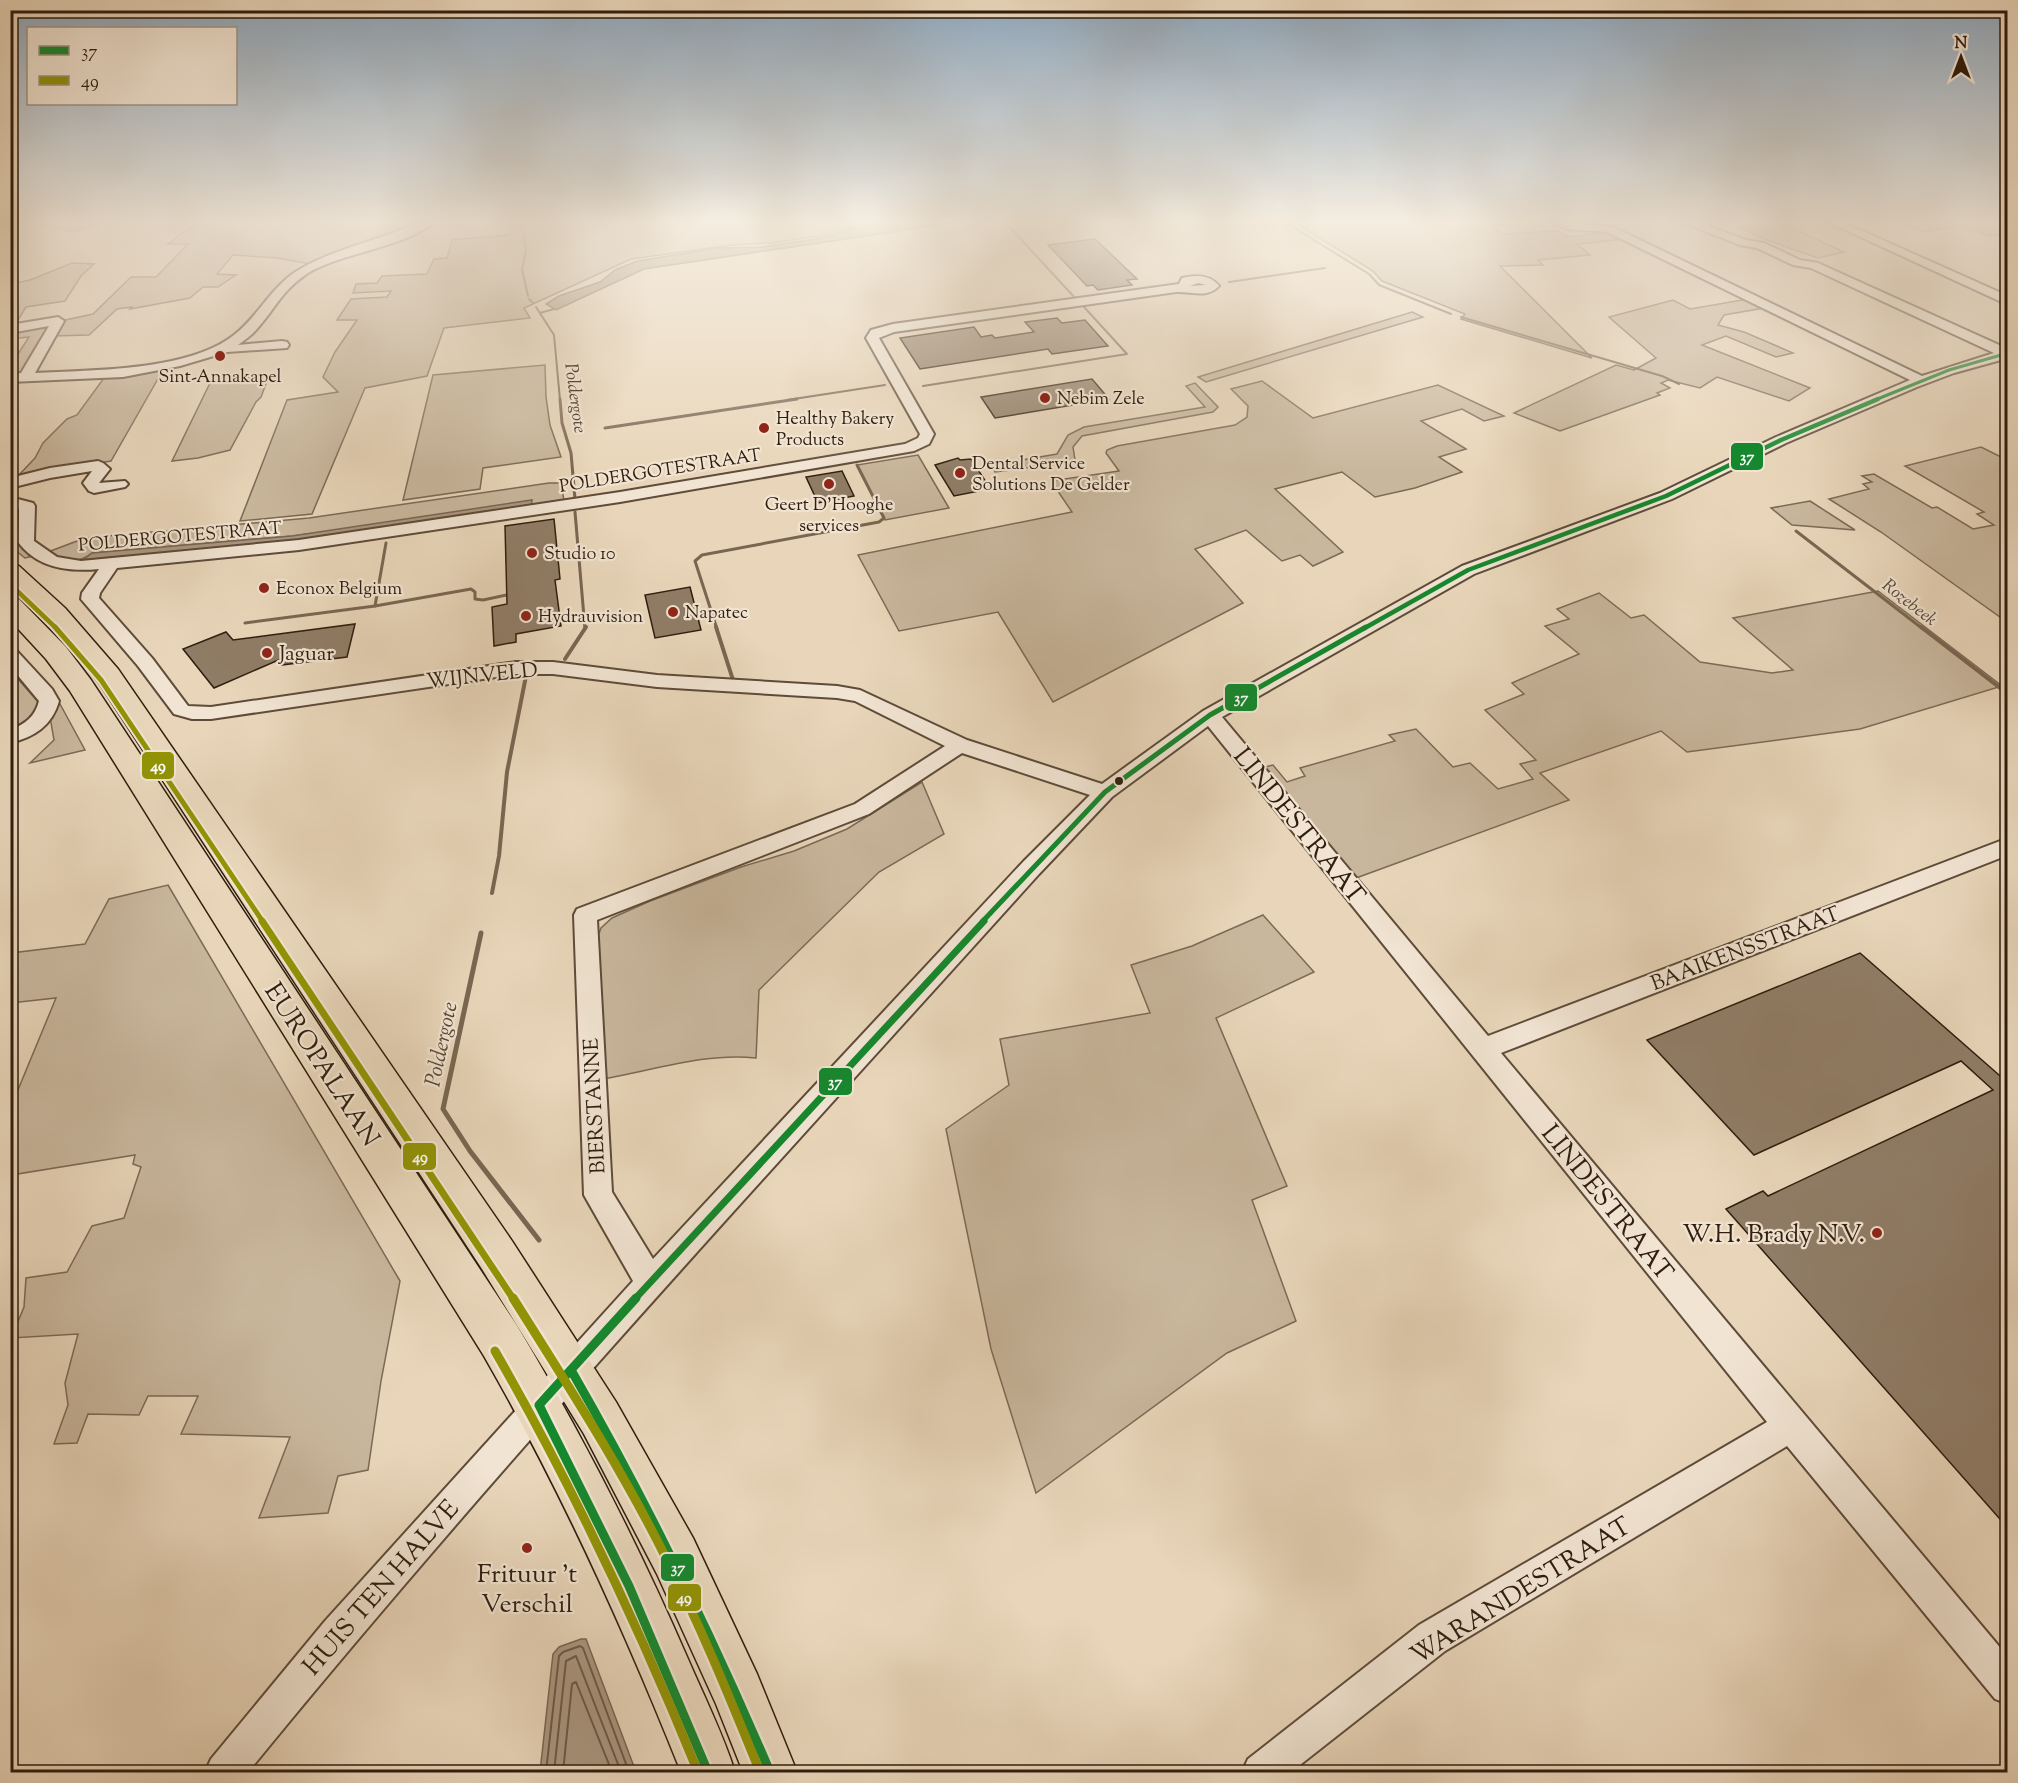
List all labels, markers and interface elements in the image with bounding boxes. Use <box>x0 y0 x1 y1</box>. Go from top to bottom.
legend <box>27 27 237 105</box>
north arrow <box>1931 27 1991 87</box>
text: N <box>1955 33 1968 56</box>
text: 37 <box>81 40 97 66</box>
text: 49 <box>81 70 99 96</box>
marker: Sint-Annakapel <box>213 349 227 363</box>
water label: Poldergote <box>556 362 592 435</box>
place label: Sint-Annakapel <box>158 365 282 391</box>
place label: Nebim Zele <box>1057 387 1145 413</box>
marker: Nebim Zele <box>1038 391 1052 405</box>
place label: Healthy Bakery Products <box>776 407 894 454</box>
marker: Healthy Bakery Products <box>757 421 771 435</box>
line badge: 37 <box>1730 442 1764 471</box>
street label: POLDERGOTESTRAAT <box>557 443 763 501</box>
text: 37 <box>1740 447 1755 470</box>
place label: Dental Service Solutions De Gelder <box>972 452 1130 499</box>
marker: Dental Service Solutions De Gelder <box>953 466 967 480</box>
marker: Geert D'Hooghe services <box>822 477 836 491</box>
place label: Geert D'Hooghe services <box>765 493 893 540</box>
street label: POLDERGOTESTRAAT <box>77 516 283 560</box>
place label: Studio 10 <box>544 542 616 568</box>
marker: Studio 10 <box>525 546 539 560</box>
water label: Rozebeek <box>1876 574 1942 633</box>
place label: Econox Belgium <box>276 577 402 603</box>
marker: Econox Belgium <box>257 581 271 595</box>
place label: Napatec <box>685 601 748 627</box>
place label: Hydrauvision <box>538 605 643 631</box>
marker: Napatec <box>666 605 680 619</box>
marker: Hydrauvision <box>519 609 533 623</box>
place label: Jaguar <box>278 640 334 670</box>
marker: Jaguar <box>260 646 274 660</box>
street label: WIJNVELD <box>425 656 539 698</box>
line badge: 37 <box>1224 683 1258 712</box>
text: 37 <box>1234 688 1249 711</box>
street label: LINDESTRAAT <box>1223 740 1373 913</box>
line badge: 49 <box>141 751 175 780</box>
text: 49 <box>149 756 166 779</box>
unlabelled marker <box>1113 775 1125 787</box>
street label: BAAIKENSSTRAAT <box>1647 900 1845 1000</box>
street label: EUROPALAAN <box>254 976 388 1155</box>
water label: Poldergote <box>418 999 468 1090</box>
street label: BIERSTANNE <box>577 1037 615 1175</box>
line badge: 37 <box>818 1067 853 1096</box>
text: 37 <box>828 1072 843 1095</box>
street label: LINDESTRAAT <box>1531 1117 1681 1290</box>
line badge: 49 <box>402 1142 437 1171</box>
text: 49 <box>411 1147 428 1170</box>
place label: W.H. Brady N.V. <box>1682 1217 1865 1254</box>
marker: W.H. Brady N.V. <box>1870 1226 1884 1240</box>
street label: HUIS TEN HALVE <box>295 1492 469 1685</box>
street label: WARANDESTRAAT <box>1404 1509 1639 1675</box>
marker: Frituur 't Verschil <box>520 1541 534 1555</box>
line badge: 37 <box>660 1553 695 1582</box>
place label: Frituur 't Verschil <box>477 1557 577 1624</box>
text: 37 <box>671 1558 686 1581</box>
line badge: 49 <box>667 1583 702 1612</box>
text: 49 <box>675 1588 692 1611</box>

